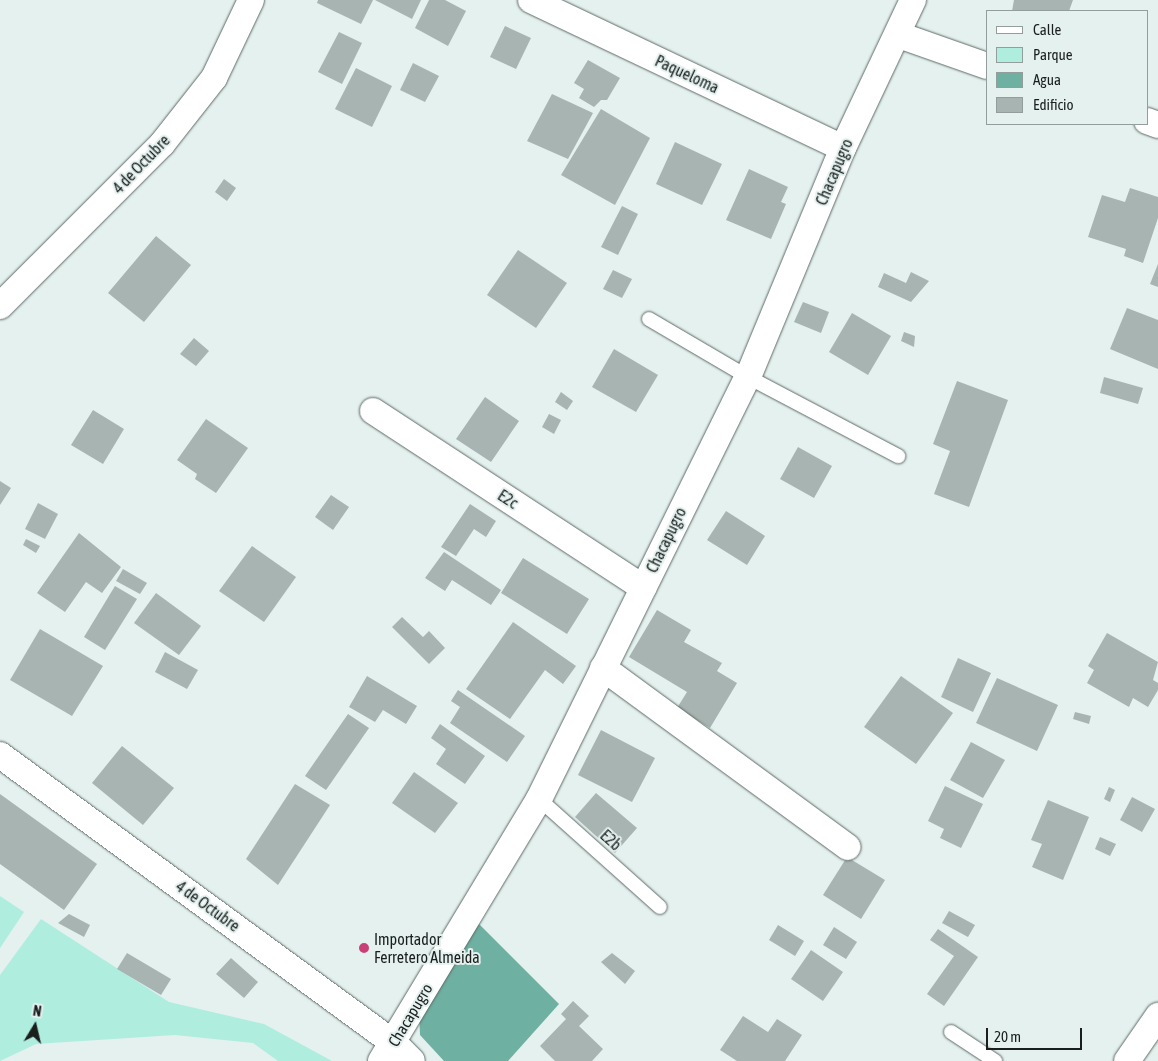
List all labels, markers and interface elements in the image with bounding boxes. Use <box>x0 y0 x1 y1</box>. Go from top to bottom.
legend <box>986 10 1148 125</box>
text: Calle <box>1033 21 1061 38</box>
text: Parque <box>1033 46 1073 63</box>
street label: Paqueloma <box>652 51 722 97</box>
text: Agua <box>1033 71 1061 88</box>
text: Edificio <box>1033 96 1074 113</box>
street label: 4 de Octubre <box>108 131 174 197</box>
street label: Chacapugro <box>811 136 857 208</box>
street label: E2c <box>494 485 522 513</box>
street label: Chacapugro <box>642 504 690 576</box>
street label: E2b <box>596 826 626 854</box>
street label: 4 de Octubre <box>172 877 244 935</box>
place label: Importador Ferretero Almeida <box>374 929 480 967</box>
marker: Importador Ferretero Almeida <box>358 942 370 954</box>
street label: Chacapugro <box>384 980 436 1050</box>
north arrow <box>10 1001 60 1051</box>
text: N <box>32 1003 43 1020</box>
scale bar <box>988 1018 1084 1050</box>
text: 20 m <box>994 1028 1021 1045</box>

